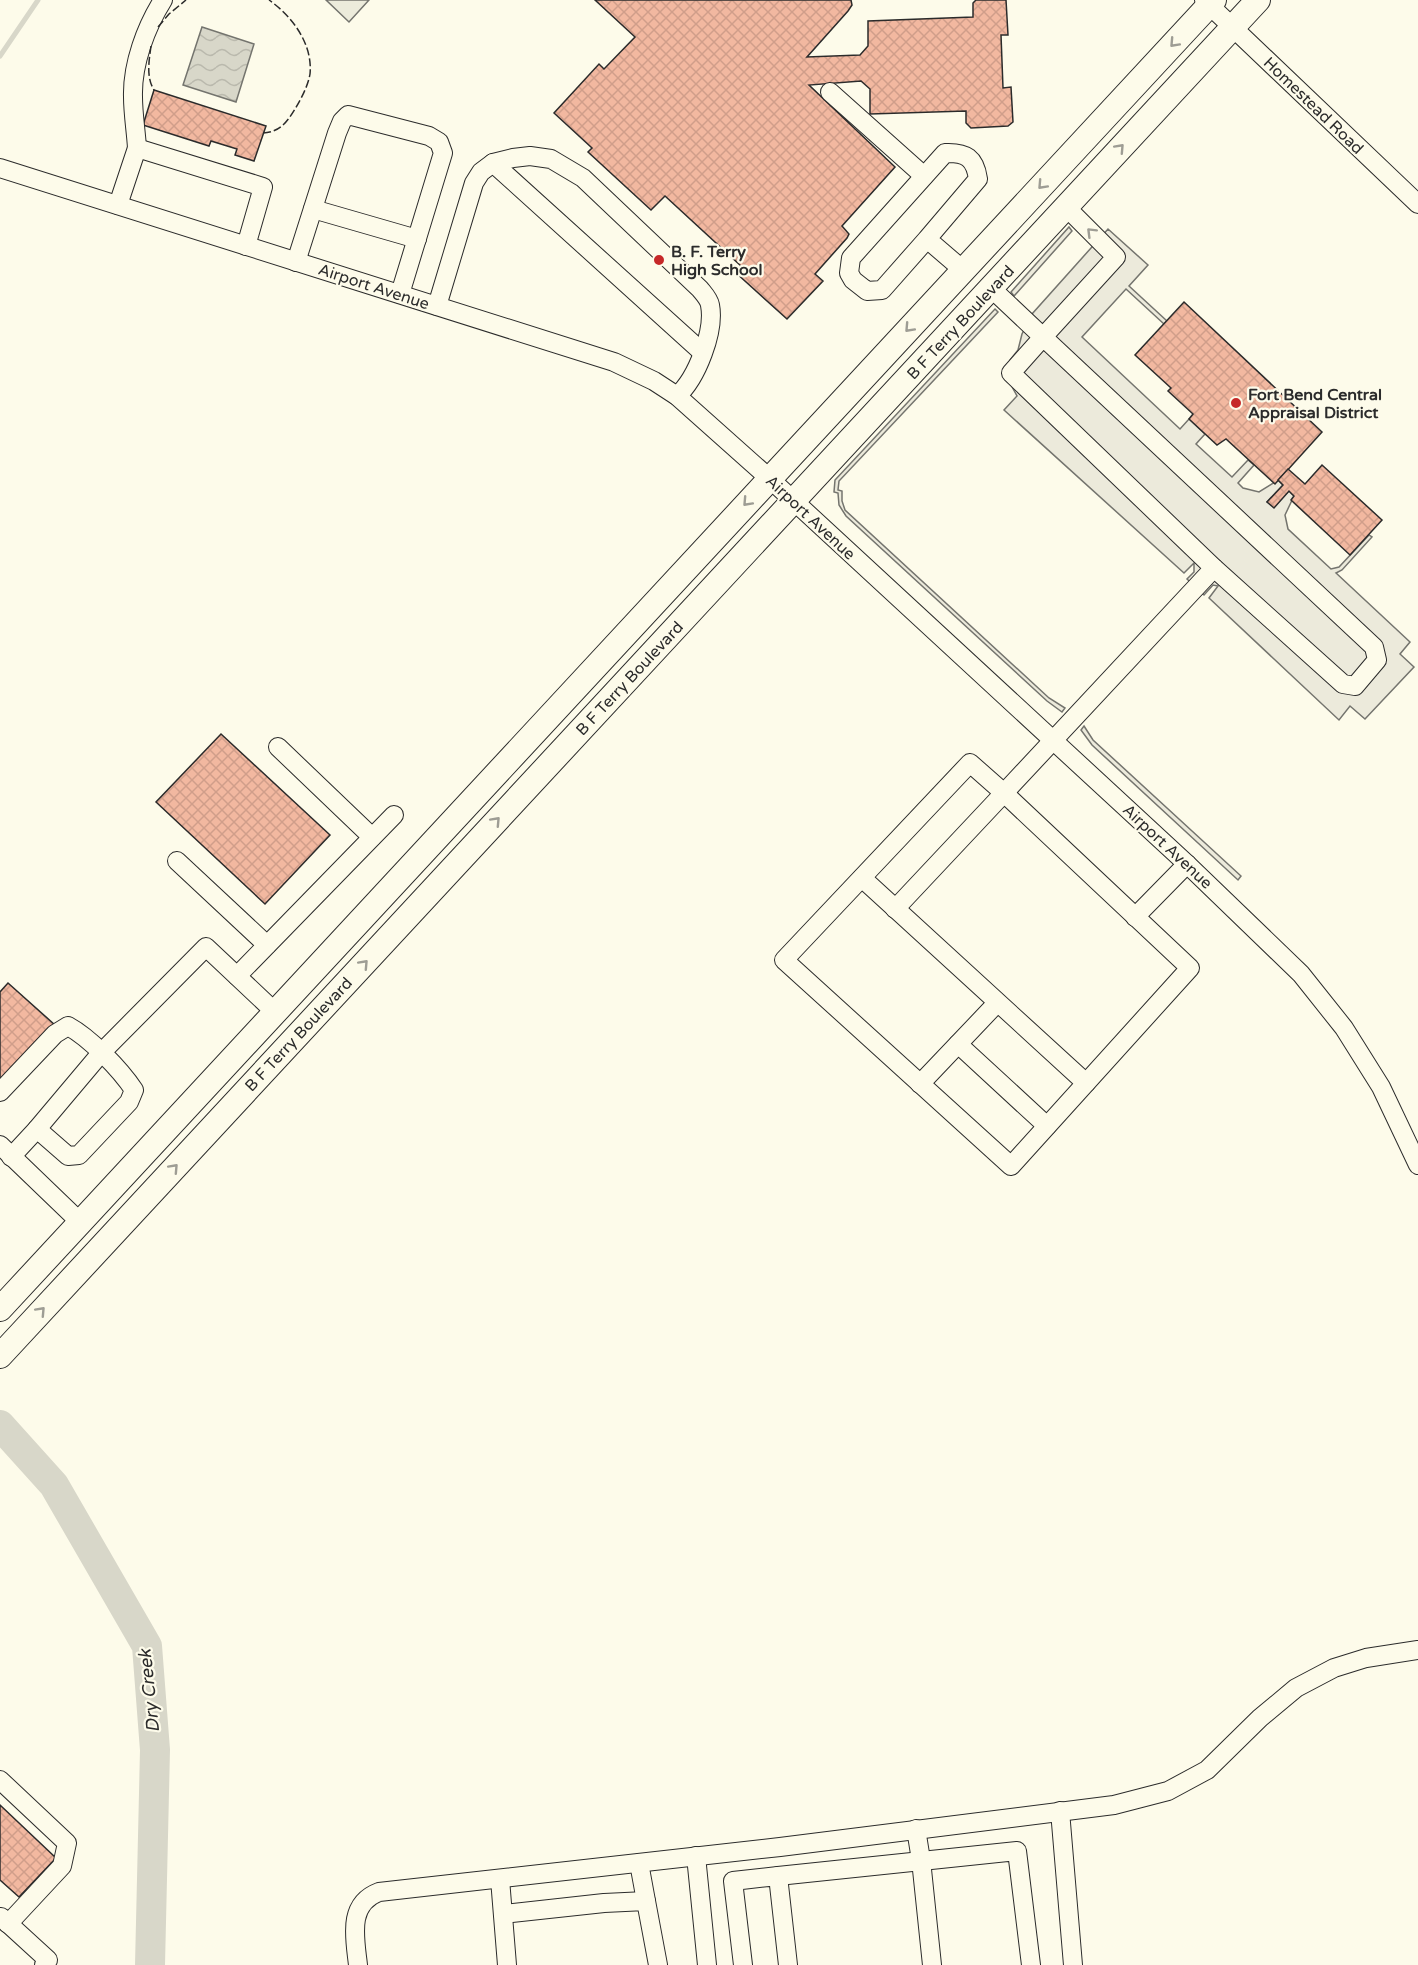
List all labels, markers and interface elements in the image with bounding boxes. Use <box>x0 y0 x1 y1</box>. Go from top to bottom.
one-way arrow <box>1171 35 1182 46</box>
street label: Homestead Road <box>1259 53 1368 159</box>
one-way arrow <box>1113 145 1124 155</box>
one-way arrow <box>1038 178 1049 189</box>
one-way arrow <box>1087 228 1098 238</box>
place label: B. F. Terry High School <box>671 242 762 280</box>
marker: B. F. Terry High School <box>652 253 666 267</box>
street label: Airport Avenue <box>316 260 432 314</box>
street label: B F Terry Boulevard <box>903 261 1019 384</box>
one-way arrow <box>905 321 916 332</box>
place label: Fort Bend Central Appraisal District <box>1248 385 1382 423</box>
marker: Fort Bend Central Appraisal District <box>1229 396 1243 410</box>
street label: Airport Avenue <box>761 471 859 564</box>
one-way arrow <box>743 495 754 505</box>
street label: B F Terry Boulevard <box>572 617 688 740</box>
street label: Airport Avenue <box>1118 800 1216 893</box>
one-way arrow <box>489 817 500 828</box>
one-way arrow <box>357 960 368 970</box>
street label: B F Terry Boulevard <box>241 973 357 1096</box>
one-way arrow <box>167 1165 178 1175</box>
one-way arrow <box>34 1307 45 1318</box>
water label: Dry Creek <box>134 1647 164 1734</box>

